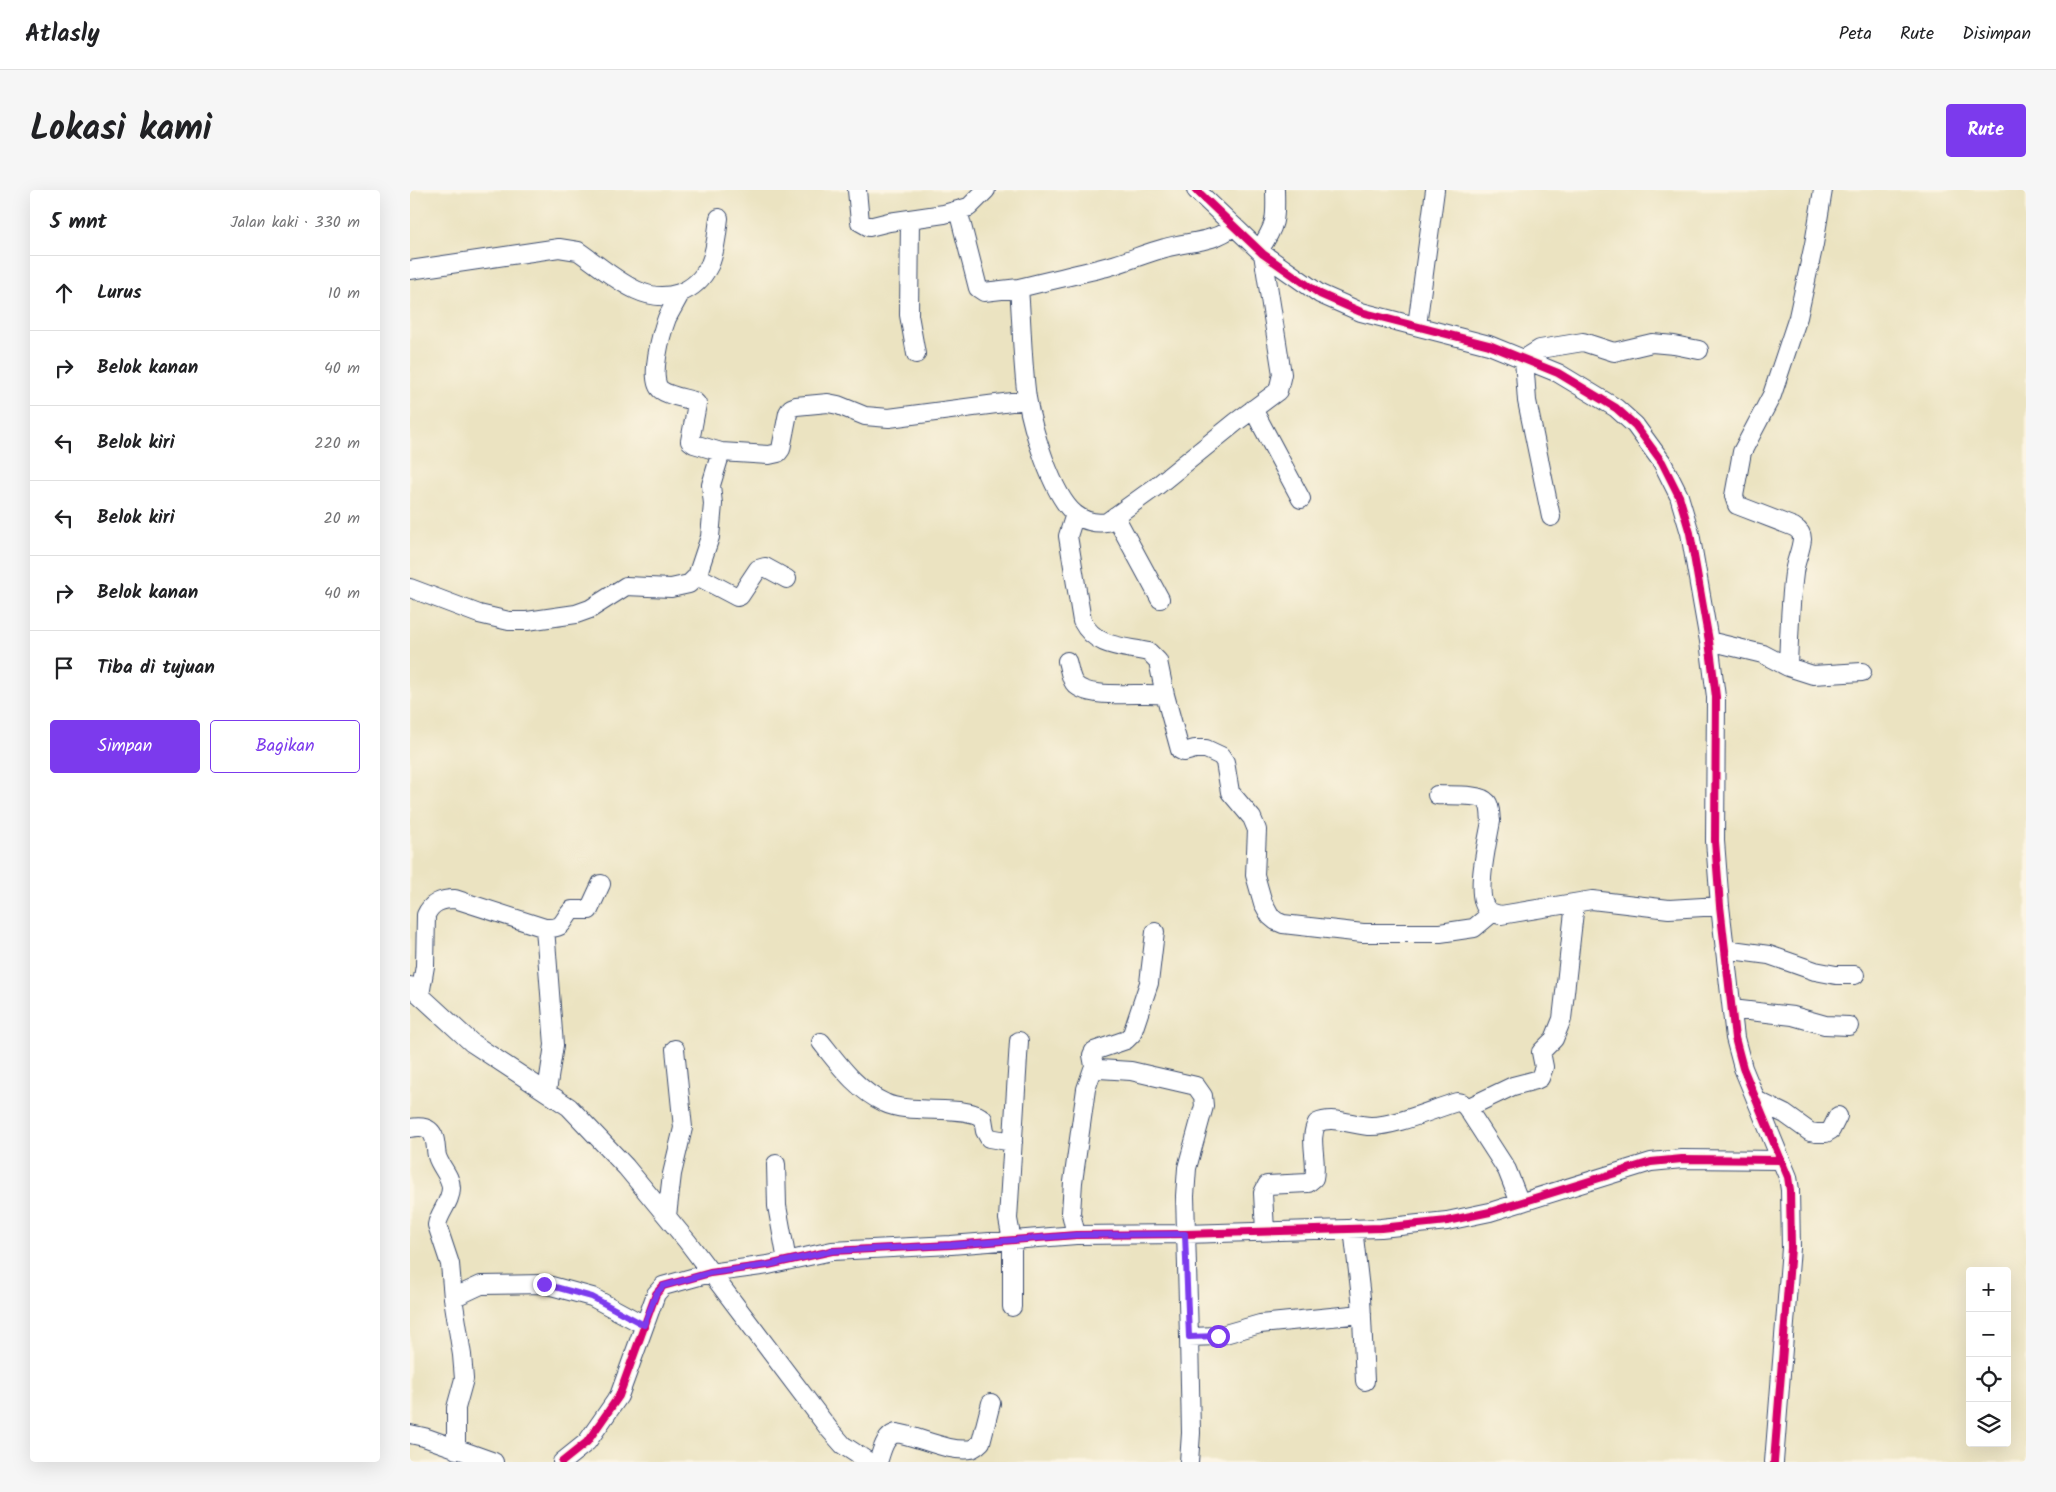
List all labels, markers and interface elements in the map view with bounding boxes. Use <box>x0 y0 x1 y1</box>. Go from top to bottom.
text: Atlasly <box>25 15 100 54</box>
text: Peta <box>1839 20 1872 49</box>
text: Rute <box>1900 20 1934 49</box>
text: Disimpan <box>1962 20 2031 49</box>
text: Lokasi kami <box>30 102 212 158</box>
button: Rute <box>1946 104 2026 157</box>
text: 5 mnt <box>50 206 107 239</box>
text: Jalan kaki · 330 m <box>230 210 360 235</box>
text: Lurus <box>97 278 142 308</box>
icon: ahead <box>50 279 78 307</box>
text: 10 m <box>328 281 360 306</box>
text: Belok kanan <box>97 353 198 383</box>
icon: right <box>50 354 78 382</box>
text: 40 m <box>324 356 360 381</box>
text: Belok kiri <box>97 428 175 458</box>
icon: left <box>50 429 78 457</box>
text: 220 m <box>314 431 360 456</box>
text: Belok kiri <box>97 503 175 533</box>
icon: left <box>50 504 78 532</box>
text: 20 m <box>324 506 360 531</box>
text: Belok kanan <box>97 578 198 608</box>
icon: right <box>50 579 78 607</box>
text: 40 m <box>324 581 360 606</box>
text: Tiba di tujuan <box>97 653 215 683</box>
icon: arrive <box>50 654 78 682</box>
button: Simpan <box>50 720 200 773</box>
button: Bagikan <box>210 720 360 773</box>
map controls <box>1966 1267 2011 1447</box>
button: + <box>1966 1267 2011 1312</box>
route end <box>533 1273 556 1296</box>
button: − <box>1966 1312 2011 1357</box>
route start <box>1207 1325 1230 1348</box>
button: locate <box>1966 1357 2011 1402</box>
button: layers <box>1966 1402 2011 1447</box>

